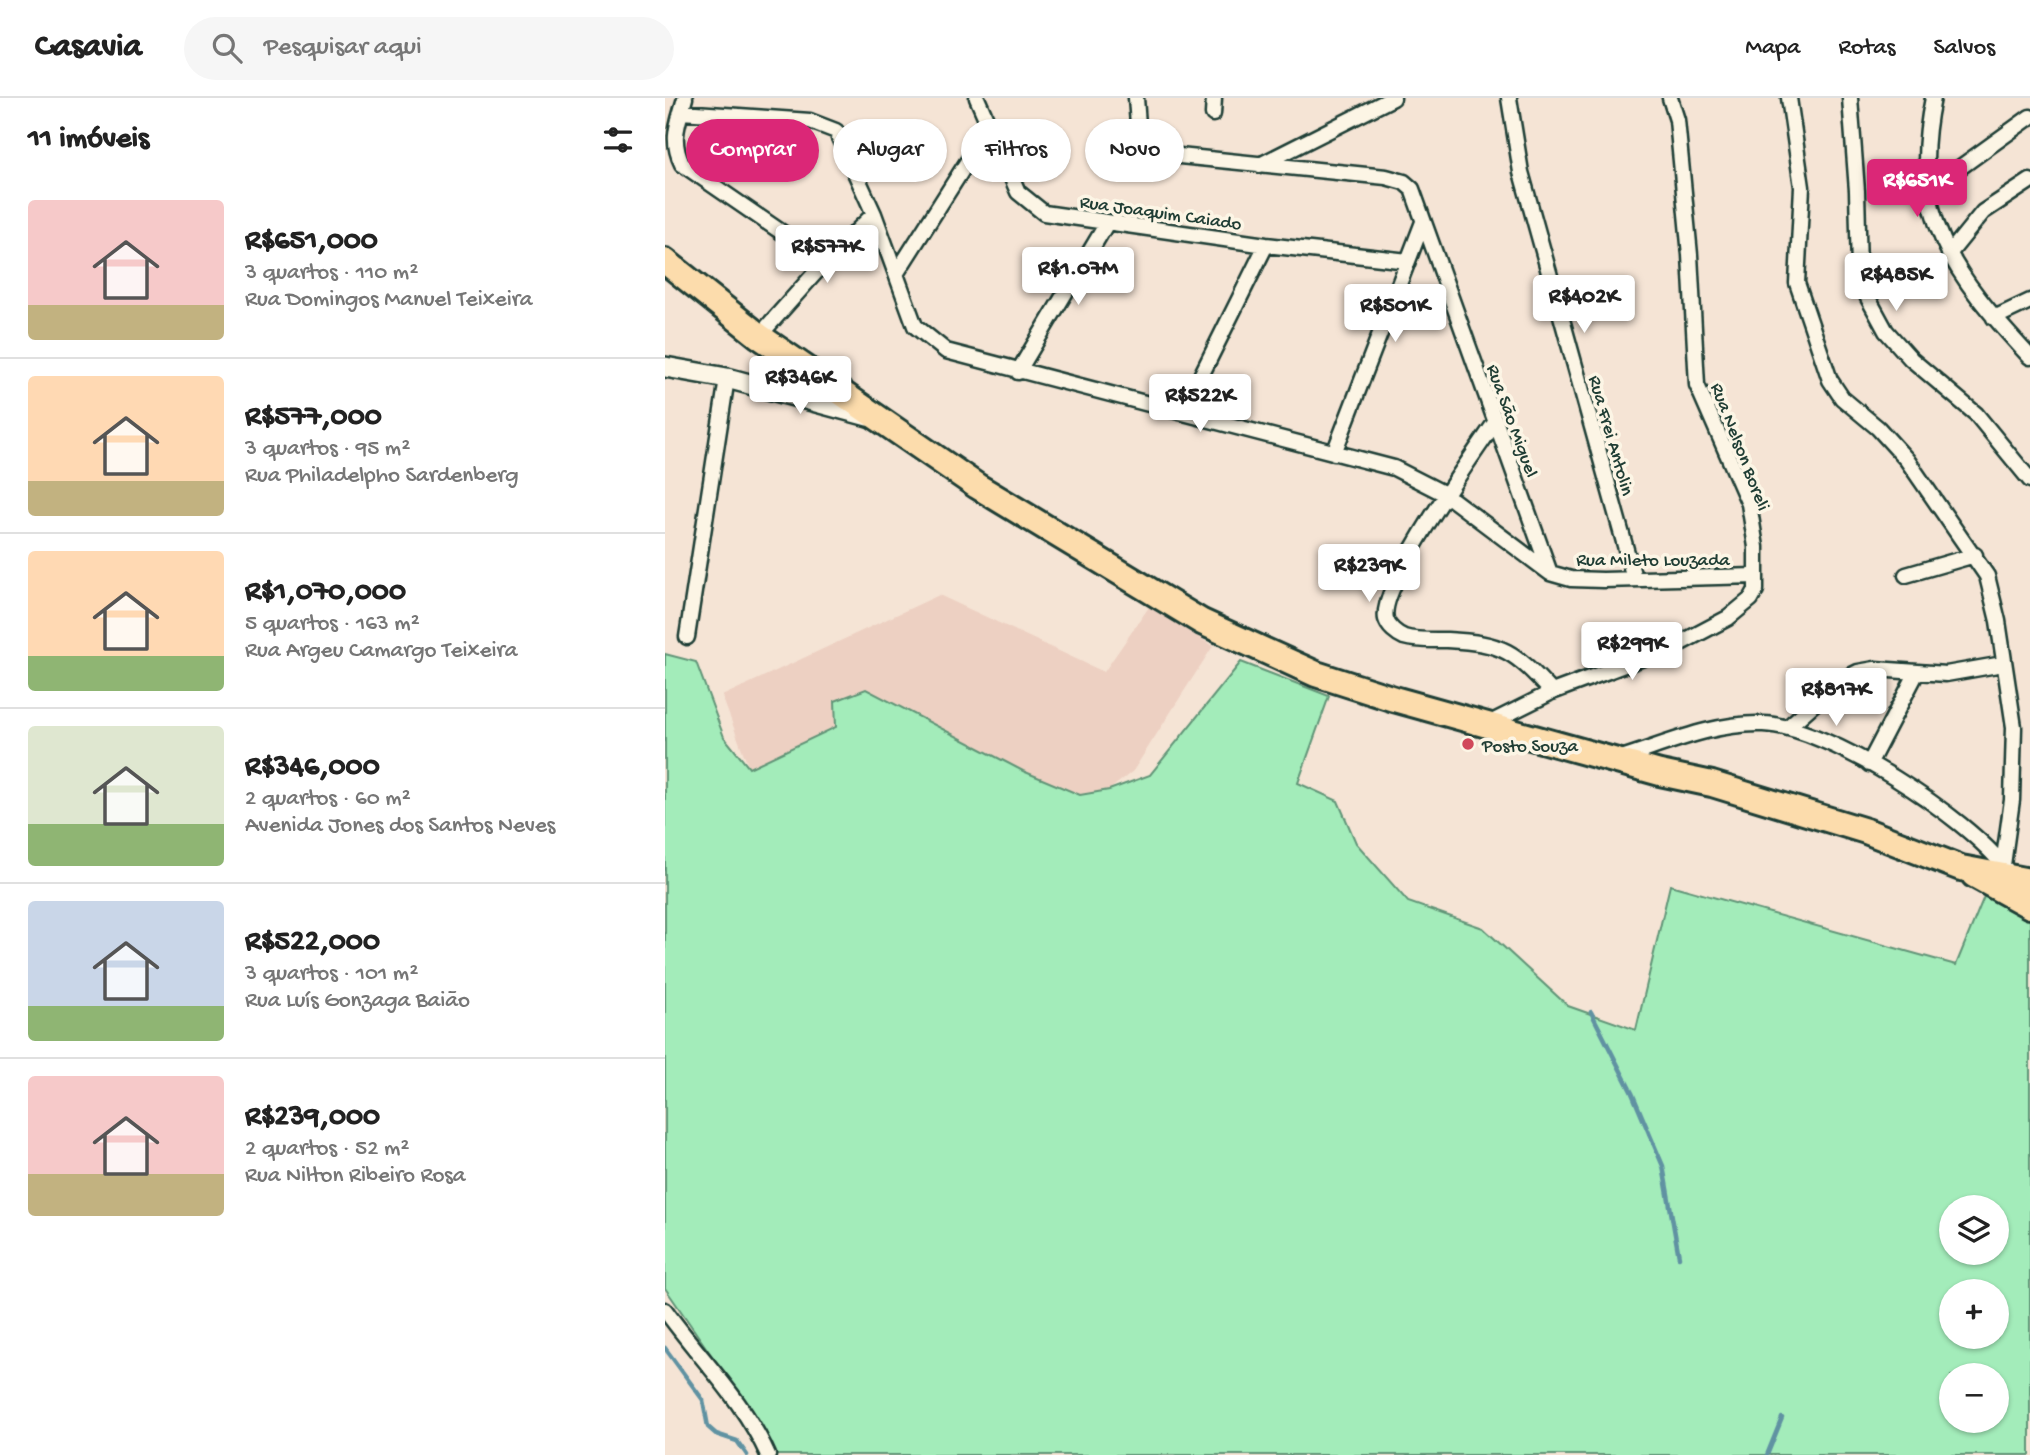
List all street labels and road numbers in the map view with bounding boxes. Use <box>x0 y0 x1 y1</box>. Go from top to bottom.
street label: Rua Joaquim Caiado <box>1078 192 1243 237</box>
street label: Rua São Miguel <box>1480 362 1542 481</box>
street label: Rua Frei Antolin <box>1581 373 1638 499</box>
street label: Rua Nelson Boreli <box>1704 380 1774 514</box>
street label: Rua Mileto Louzada <box>1576 550 1731 573</box>

